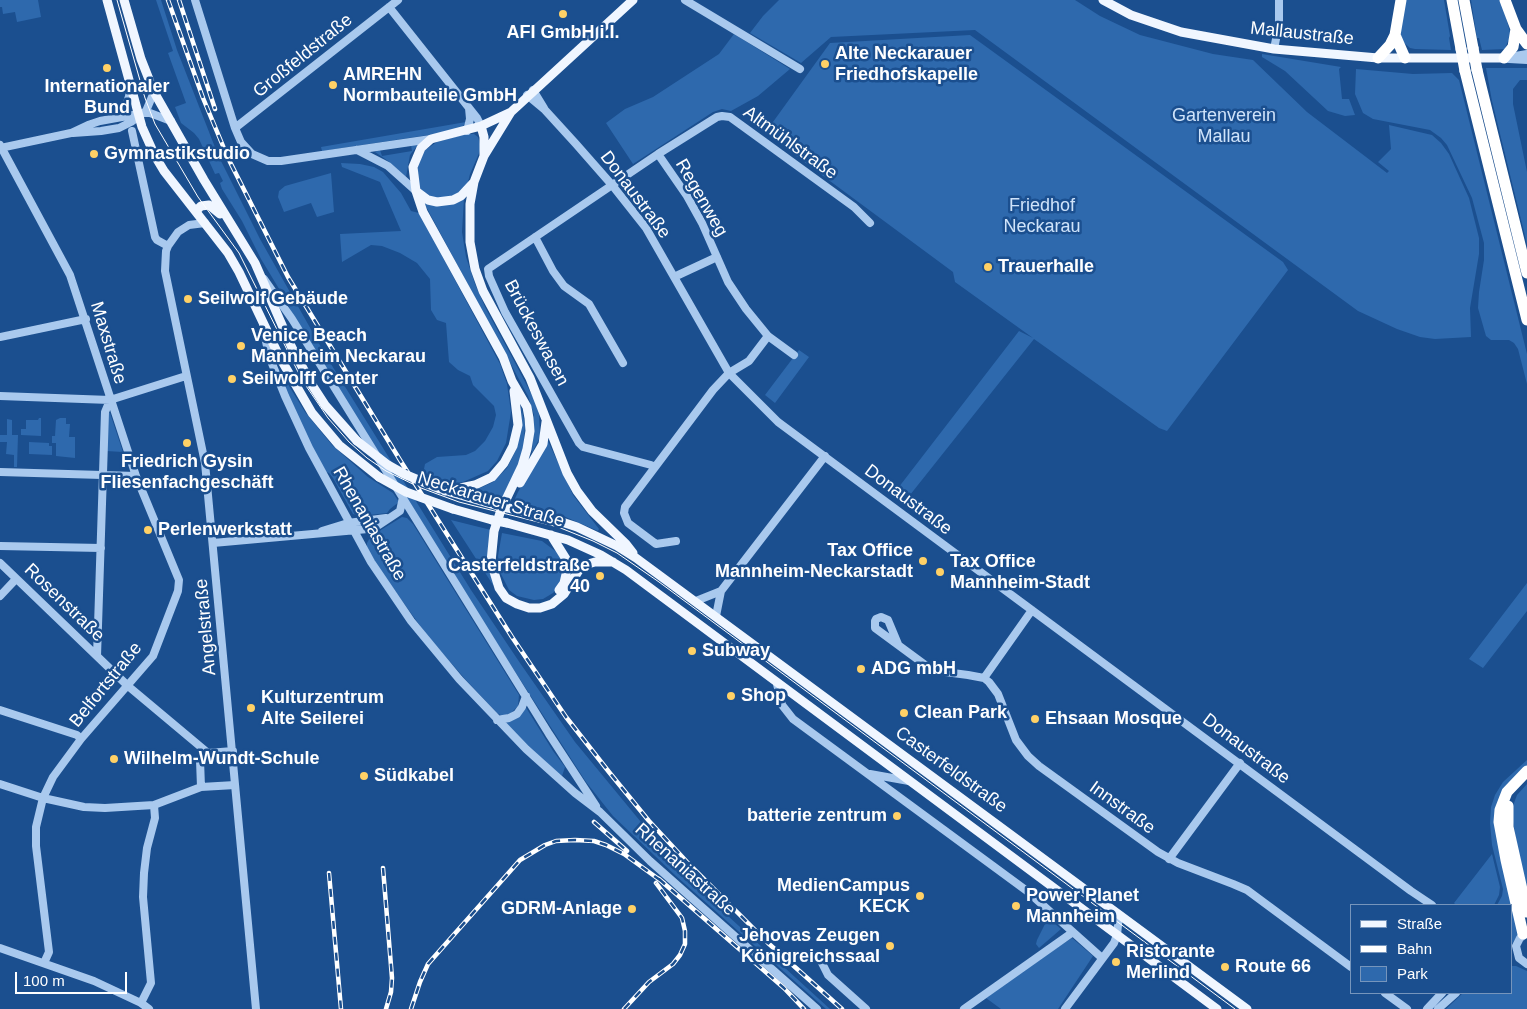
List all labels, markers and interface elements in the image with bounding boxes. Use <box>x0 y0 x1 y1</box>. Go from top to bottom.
marker: AFI GmbH i.I. <box>557 8 569 20</box>
street label: Großfeldstraße <box>249 10 357 102</box>
street label: Mallaustraße <box>1249 18 1355 50</box>
place label: AFI GmbH i.I. <box>506 22 620 44</box>
place label: Alte Neckarauer Friedhofskapelle <box>835 43 978 86</box>
marker: Alte Neckarauer Friedhofskapelle <box>819 58 831 70</box>
marker: Internationaler Bund <box>101 62 113 74</box>
place label: AMREHN Normbauteile GmbH <box>343 64 517 106</box>
place label: Internationaler Bund <box>44 76 170 118</box>
marker: AMREHN Normbauteile GmbH <box>327 79 339 91</box>
street label: Altmühlstraße <box>739 102 841 184</box>
park label: Gartenverein Mallau <box>1172 105 1276 148</box>
place label: Gymnastikstudio <box>104 143 250 165</box>
street label: Donaustraße <box>595 147 675 243</box>
marker: Gymnastikstudio <box>88 148 100 160</box>
street label: Regenweg <box>670 155 732 241</box>
park label: Friedhof Neckarau <box>1003 195 1081 238</box>
place label: Trauerhalle <box>998 256 1094 278</box>
marker: Trauerhalle <box>982 261 994 273</box>
street label: Brückeswasen <box>499 276 573 390</box>
place label: Seilwolf Gebäude <box>198 288 348 310</box>
marker: Seilwolf Gebäude <box>182 293 194 305</box>
street label: Maxstraße <box>85 299 131 387</box>
place label: Venice Beach Mannheim Neckarau <box>251 325 426 368</box>
marker: Venice Beach Mannheim Neckarau <box>235 340 247 352</box>
place label: Seilwolff Center <box>242 368 378 390</box>
marker: Seilwolff Center <box>226 373 238 385</box>
marker: Friedrich Gysin Fliesenfachgeschäft <box>181 437 193 449</box>
place label: Friedrich Gysin Fliesenfachgeschäft <box>100 451 274 494</box>
street label: Donaustraße <box>860 460 956 540</box>
street label: Rhenaniastraße <box>328 463 410 585</box>
street label: Neckarauer Straße <box>415 467 567 533</box>
place label: Perlenwerkstatt <box>158 519 292 541</box>
marker: Perlenwerkstatt <box>142 524 154 536</box>
place label: Tax Office Mannheim-Neckarstadt <box>715 540 913 582</box>
place label: Tax Office Mannheim-Stadt <box>950 551 1090 594</box>
place label: Casterfeldstraße 40 <box>448 555 590 598</box>
marker: Tax Office Mannheim-Neckarstadt <box>917 555 929 567</box>
street label: Rosenstraße <box>19 559 109 647</box>
marker: Tax Office Mannheim-Stadt <box>934 566 946 578</box>
marker: Casterfeldstraße 40 <box>594 570 606 582</box>
street label: Angelstraße <box>191 578 221 676</box>
street label: Belfortstraße <box>65 638 147 732</box>
place label: Subway <box>702 640 770 662</box>
marker: Subway <box>686 645 698 657</box>
place label: ADG mbH <box>871 658 956 680</box>
marker: ADG mbH <box>855 663 867 675</box>
place label: Shop <box>741 685 786 707</box>
place label: Kulturzentrum Alte Seilerei <box>261 687 384 730</box>
marker: Shop <box>725 690 737 702</box>
marker: Kulturzentrum Alte Seilerei <box>245 702 257 714</box>
place label: Clean Park <box>914 702 1007 724</box>
marker: Clean Park <box>898 707 910 719</box>
place label: Ehsaan Mosque <box>1045 708 1182 730</box>
street label: Donaustraße <box>1198 709 1294 789</box>
marker: Ehsaan Mosque <box>1029 713 1041 725</box>
street label: Casterfeldstraße <box>891 722 1011 818</box>
place label: Wilhelm-Wundt-Schule <box>124 748 319 770</box>
marker: Wilhelm-Wundt-Schule <box>108 753 120 765</box>
place label: Südkabel <box>374 765 454 787</box>
marker: Südkabel <box>358 770 370 782</box>
street label: Innstraße <box>1085 777 1159 839</box>
place label: batterie zentrum <box>747 805 887 827</box>
marker: batterie zentrum <box>891 810 903 822</box>
street label: Rhenaniastraße <box>630 819 740 921</box>
place label: MedienCampus KECK <box>777 875 910 918</box>
place label: Power Planet Mannheim <box>1026 885 1139 928</box>
marker: MedienCampus KECK <box>914 890 926 902</box>
place label: GDRM-Anlage <box>501 898 622 920</box>
marker: Power Planet Mannheim <box>1010 900 1022 912</box>
marker: GDRM-Anlage <box>626 903 638 915</box>
legend <box>1350 904 1512 994</box>
text: Straße <box>1397 915 1442 932</box>
place label: Jehovas Zeugen Königreichssaal <box>739 925 880 968</box>
marker: Jehovas Zeugen Königreichssaal <box>884 940 896 952</box>
text: Bahn <box>1397 940 1432 957</box>
place label: Ristorante Merlind <box>1126 941 1215 984</box>
marker: Ristorante Merlind <box>1110 956 1122 968</box>
place label: Route 66 <box>1235 956 1311 978</box>
marker: Route 66 <box>1219 961 1231 973</box>
scale bar <box>18 962 130 994</box>
text: Park <box>1397 965 1428 982</box>
text: 100 m <box>23 972 65 989</box>

